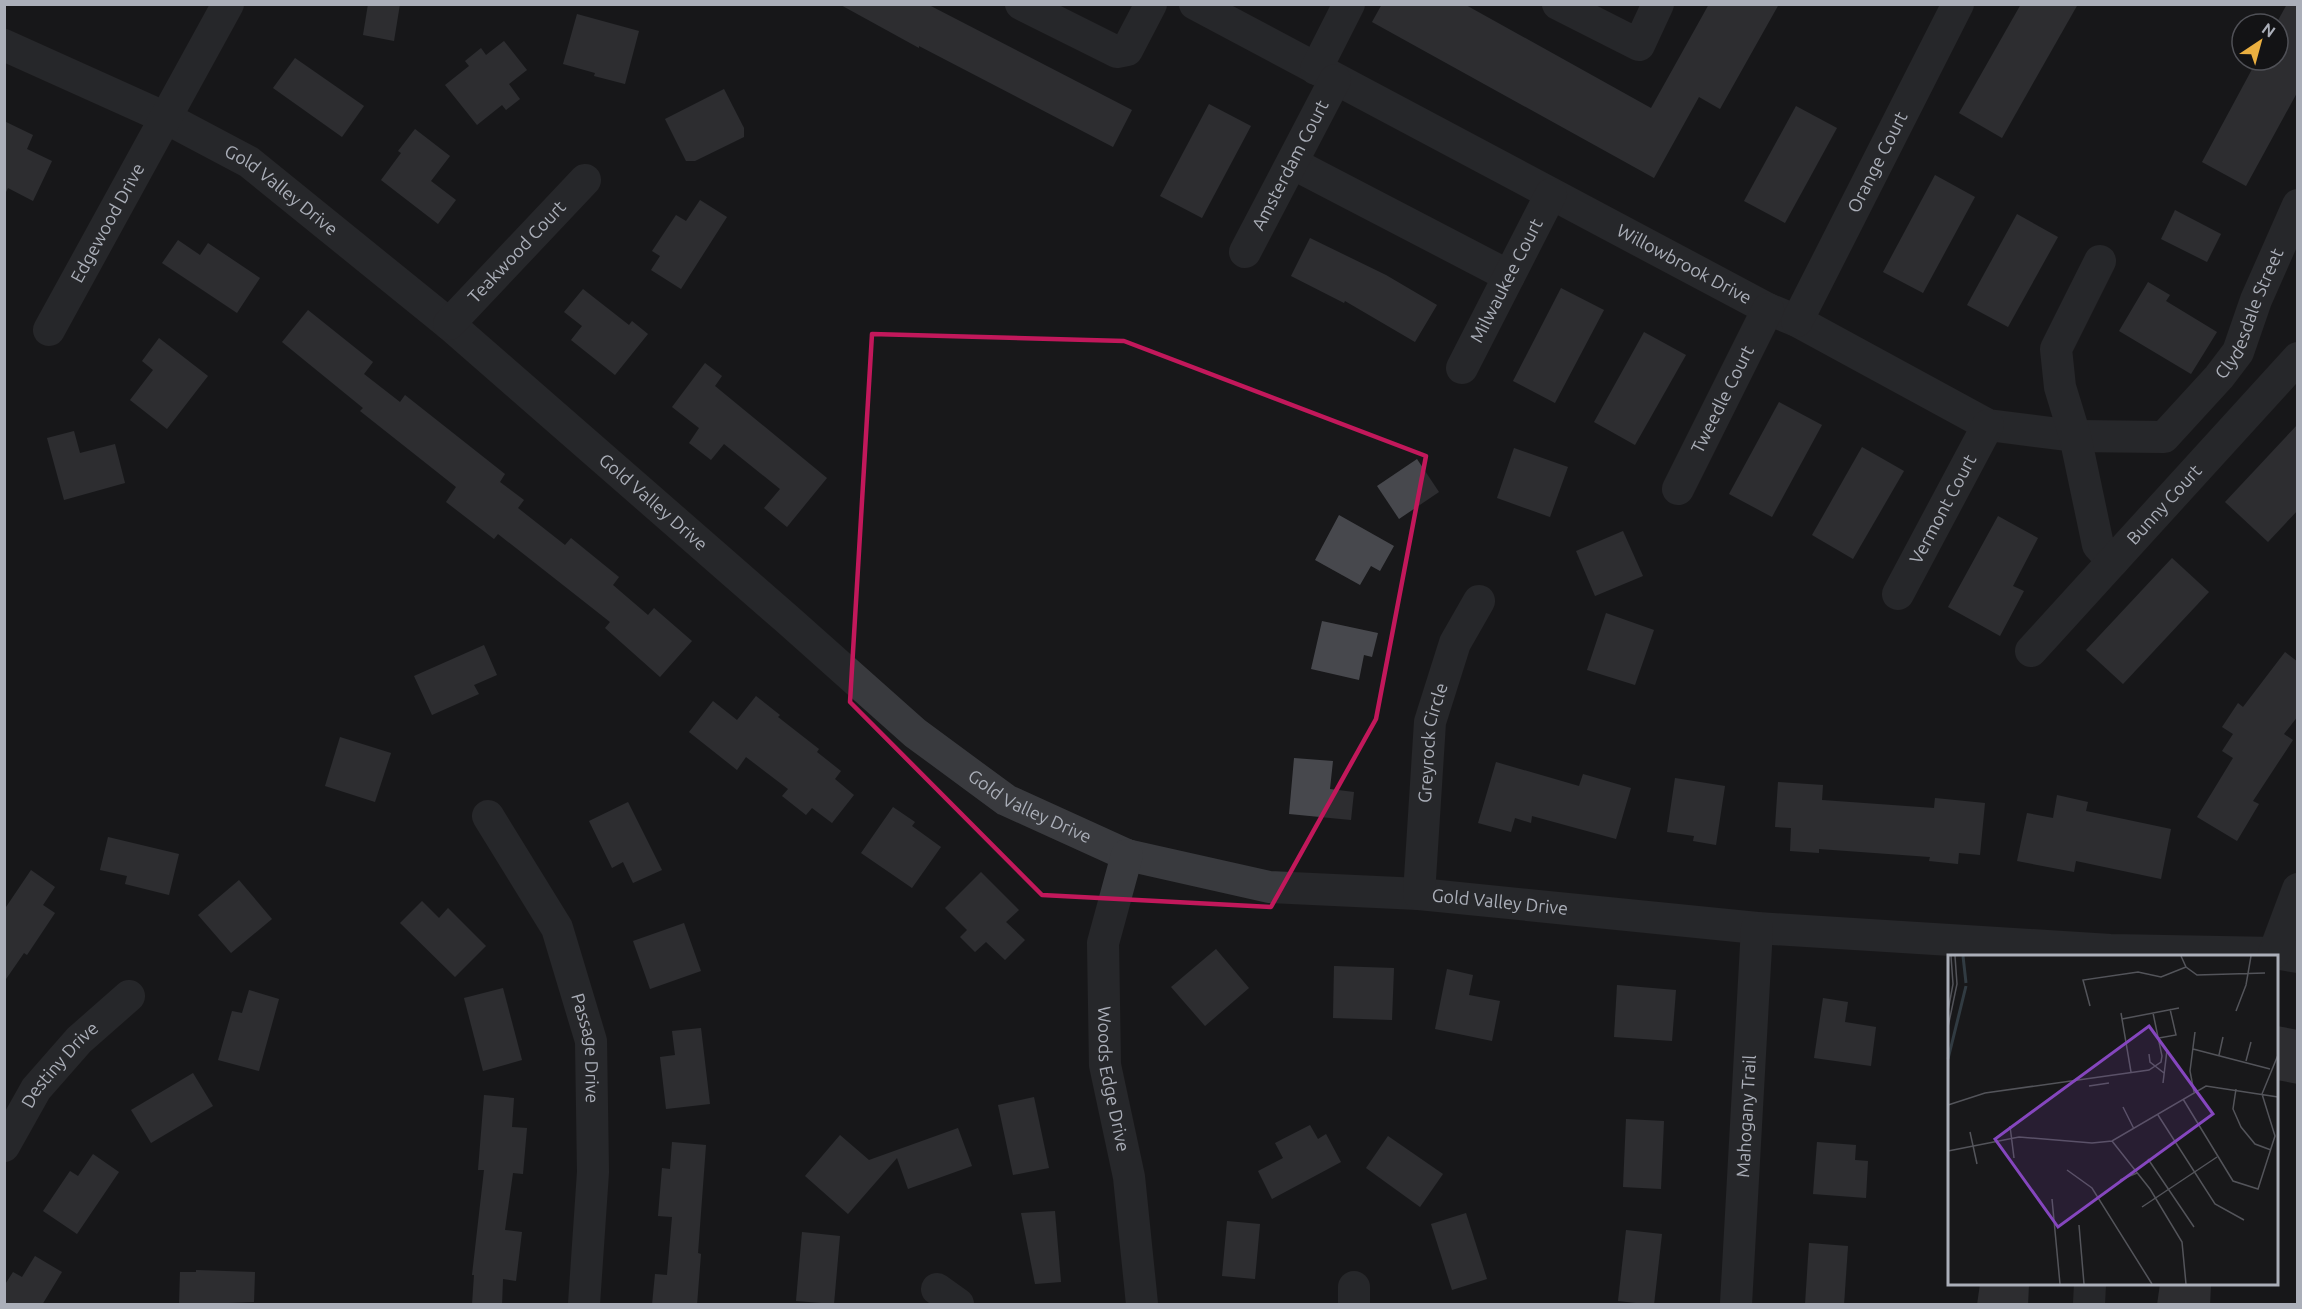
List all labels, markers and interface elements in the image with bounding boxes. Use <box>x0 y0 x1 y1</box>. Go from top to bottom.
north arrow <box>2230 12 2290 72</box>
text: N <box>2259 19 2279 41</box>
street label: Amsterdam Court <box>1247 96 1332 233</box>
street label: Orange Court <box>1843 108 1911 216</box>
street label: Gold Valley Drive <box>222 140 342 239</box>
street label: Edgewood Drive <box>66 159 148 286</box>
street label: Teakwood Court <box>463 196 569 307</box>
street label: Milwaukee Court <box>1466 215 1546 346</box>
street label: Willowbrook Drive <box>1614 219 1755 307</box>
street label: Clydesdale Street <box>2210 245 2287 382</box>
street label: Tweedle Court <box>1687 342 1757 456</box>
street label: Gold Valley Drive <box>596 449 712 554</box>
street label: Vermont Court <box>1905 451 1979 567</box>
street label: Bunny Court <box>2122 460 2205 548</box>
street label: Greyrock Circle <box>1414 680 1451 804</box>
street label: Gold Valley Drive <box>965 765 1095 846</box>
street label: Gold Valley Drive <box>1431 884 1569 918</box>
inset map <box>1948 955 2278 1285</box>
street label: Passage Drive <box>568 990 603 1103</box>
street label: Woods Edge Drive <box>1095 1006 1134 1153</box>
street label: Destiny Drive <box>17 1017 102 1111</box>
street label: Mahogany Trail <box>1732 1054 1759 1178</box>

